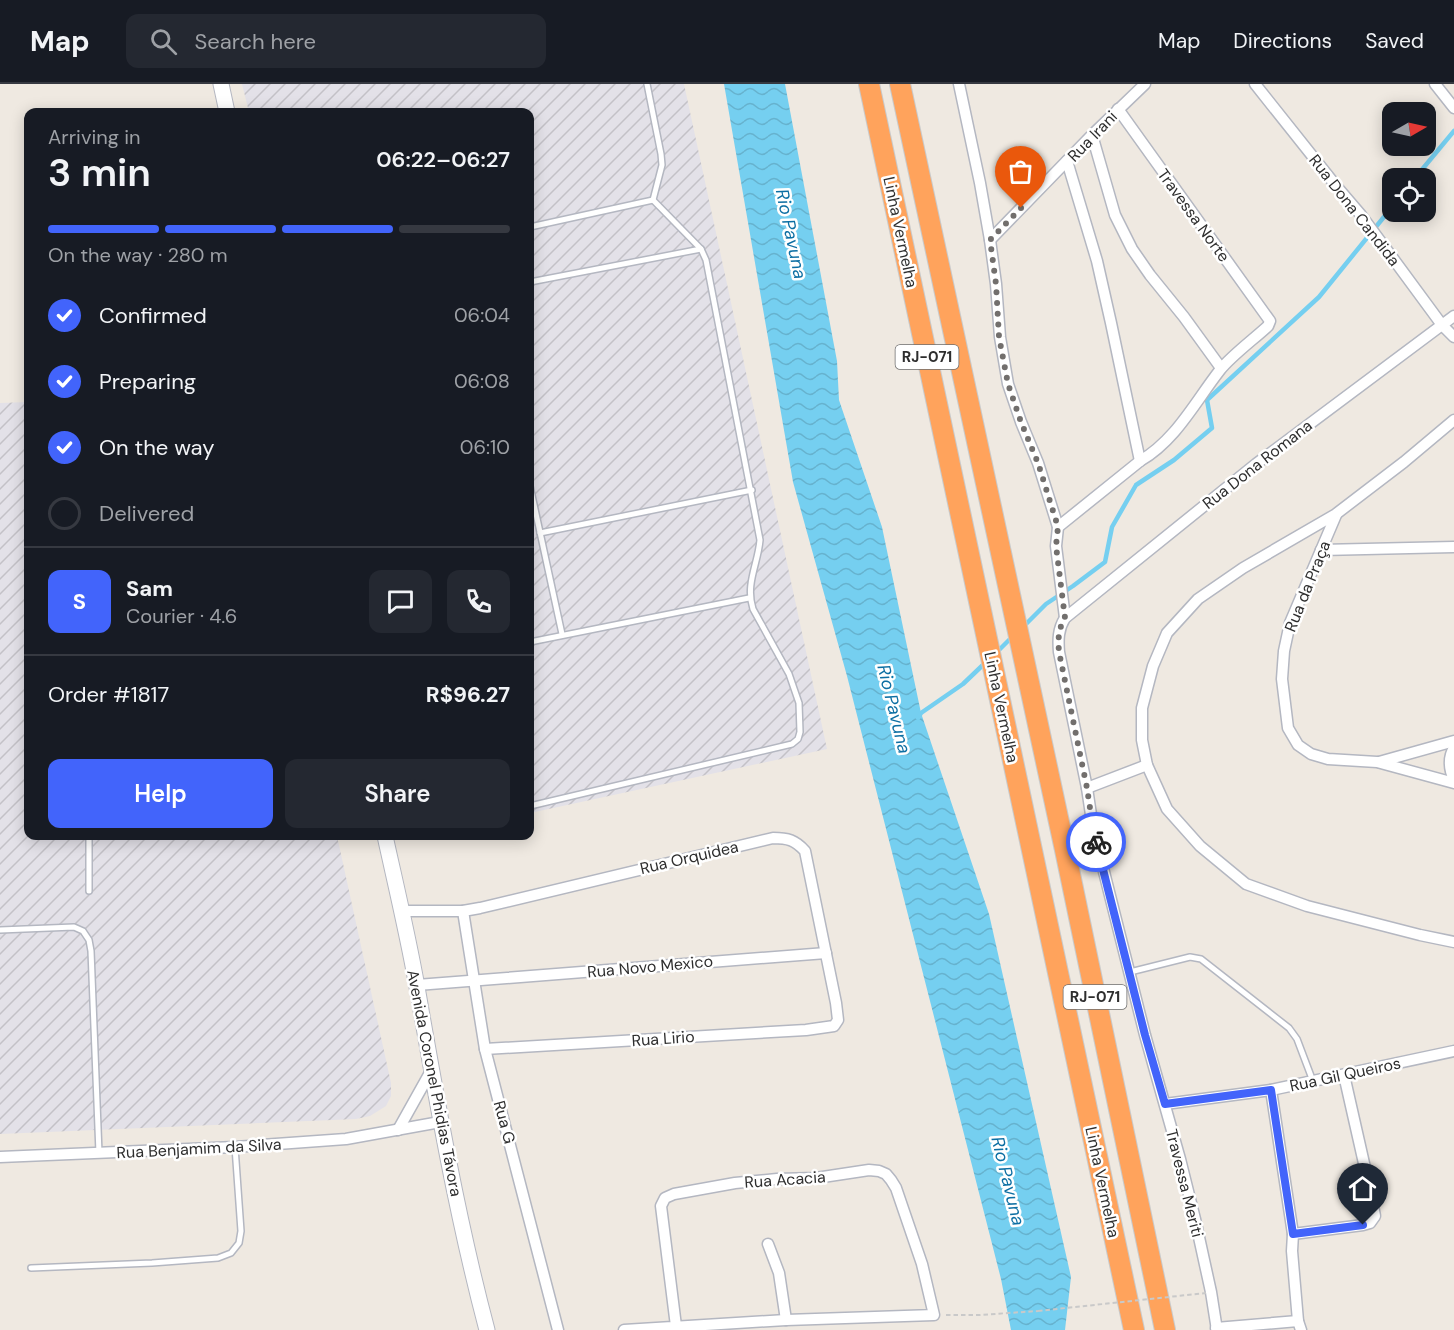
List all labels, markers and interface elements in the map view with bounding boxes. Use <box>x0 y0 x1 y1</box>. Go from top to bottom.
search box <box>126 14 546 68</box>
text: Map <box>30 23 90 60</box>
icon: search <box>147 25 180 58</box>
text: Search here <box>195 27 316 56</box>
text: Map <box>1158 27 1200 55</box>
text: Directions <box>1233 27 1332 55</box>
text: Saved <box>1365 27 1424 55</box>
north arrow <box>1382 102 1436 156</box>
map controls <box>1382 102 1436 222</box>
street label: Rua Irani <box>1063 106 1122 166</box>
text: Arriving in <box>48 124 140 150</box>
text: 06:22–06:27 <box>376 145 510 174</box>
pin <box>995 146 1046 208</box>
text: 3 min <box>48 147 151 198</box>
street label: Rua Dona Candida <box>1304 150 1405 270</box>
icon: bag <box>1004 155 1037 188</box>
street label: Travessa Norte <box>1153 165 1234 266</box>
button: locate <box>1382 168 1436 222</box>
street label: Linha Vermelha <box>878 175 923 290</box>
water label: Rio Pavuna <box>770 187 812 281</box>
text: On the way · 280 m <box>48 242 228 268</box>
icon: check <box>48 299 81 332</box>
text: Confirmed <box>99 301 207 330</box>
text: 06:04 <box>454 302 510 328</box>
road number: RJ-071 <box>896 345 958 369</box>
icon: check <box>48 365 81 398</box>
text: Preparing <box>99 367 196 396</box>
text: 06:08 <box>454 368 510 394</box>
street label: Rua Dona Romana <box>1198 415 1316 514</box>
icon: check <box>48 431 81 464</box>
text: On the way <box>99 433 214 462</box>
text: 06:10 <box>460 434 510 460</box>
text: Delivered <box>99 499 194 528</box>
street label: Rua da Praça <box>1280 538 1335 635</box>
button: chat <box>369 570 432 633</box>
button: phone <box>447 570 510 633</box>
text: Sam <box>126 574 173 603</box>
text: S <box>73 587 86 616</box>
text: Courier · 4.6 <box>126 603 237 629</box>
street label: Linha Vermelha <box>979 650 1024 765</box>
water label: Rio Pavuna <box>871 662 917 756</box>
text: Order #1817 <box>48 680 169 709</box>
text: R$96.27 <box>426 680 510 709</box>
button: Help <box>48 759 273 828</box>
button: Share <box>285 759 510 828</box>
courier <box>1066 812 1126 872</box>
icon: bike <box>1080 826 1113 859</box>
street label: Rua Orquidea <box>638 836 740 879</box>
street label: Rua Novo Mexico <box>586 951 714 982</box>
street label: Avenida Coronel Phidias Távora <box>402 968 467 1198</box>
road number: RJ-071 <box>1064 985 1126 1009</box>
street label: Rua Lirio <box>631 1026 695 1051</box>
street label: Rua Gil Queiros <box>1288 1052 1403 1097</box>
street label: Rua G <box>489 1098 520 1146</box>
street label: Linha Vermelha <box>1080 1125 1125 1240</box>
street label: Travessa Meriti <box>1161 1127 1208 1239</box>
street label: Rua Benjamim da Silva <box>116 1134 282 1163</box>
water label: Rio Pavuna <box>985 1134 1031 1228</box>
pin <box>1337 1163 1388 1225</box>
street label: Rua Acacia <box>744 1166 826 1193</box>
icon: home <box>1346 1172 1379 1205</box>

